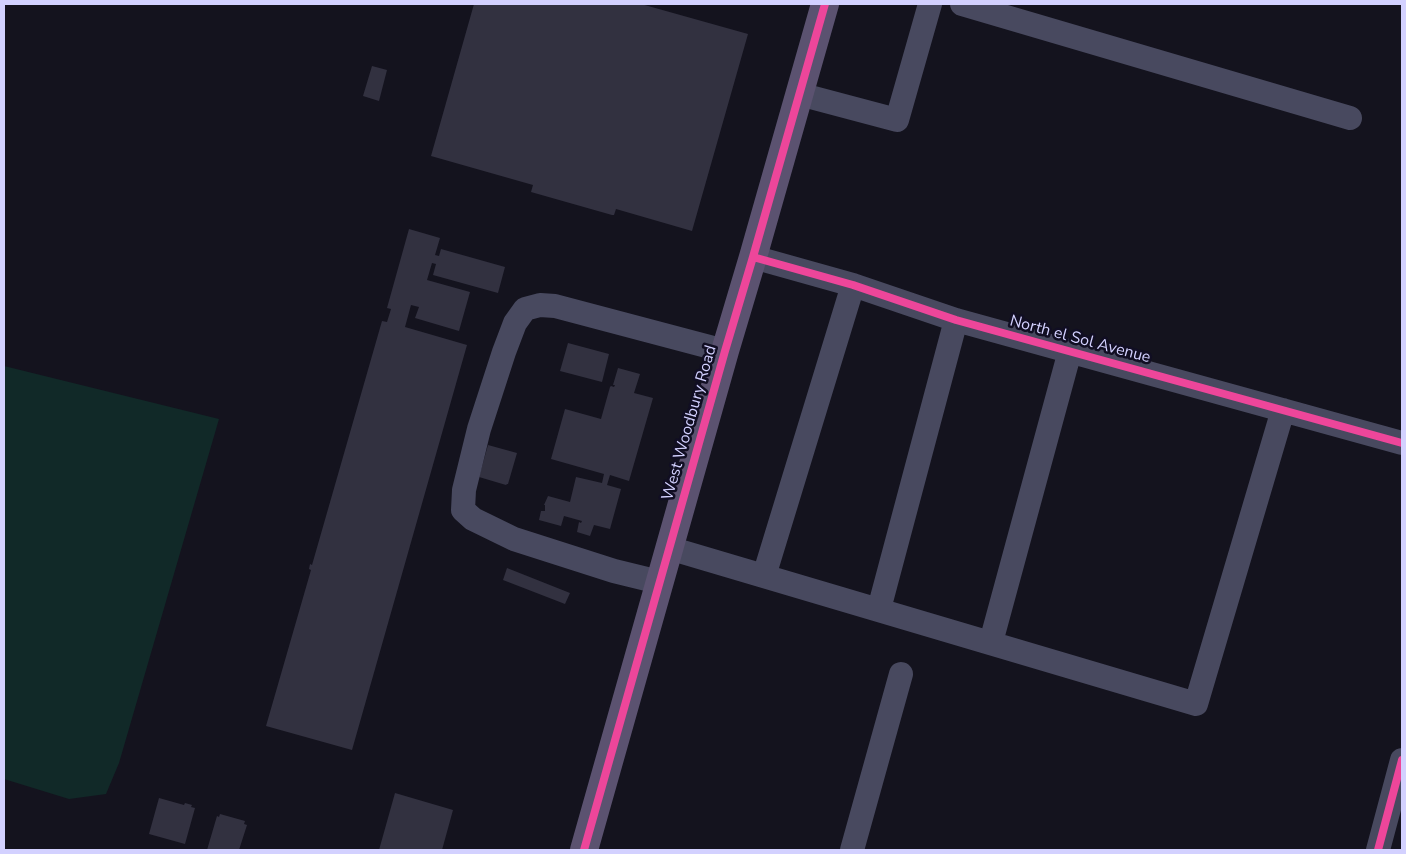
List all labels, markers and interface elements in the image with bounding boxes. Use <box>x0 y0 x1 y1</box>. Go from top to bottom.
street label: North el Sol Avenue <box>1007 312 1153 368</box>
street label: West Woodbury Road <box>659 343 721 503</box>

